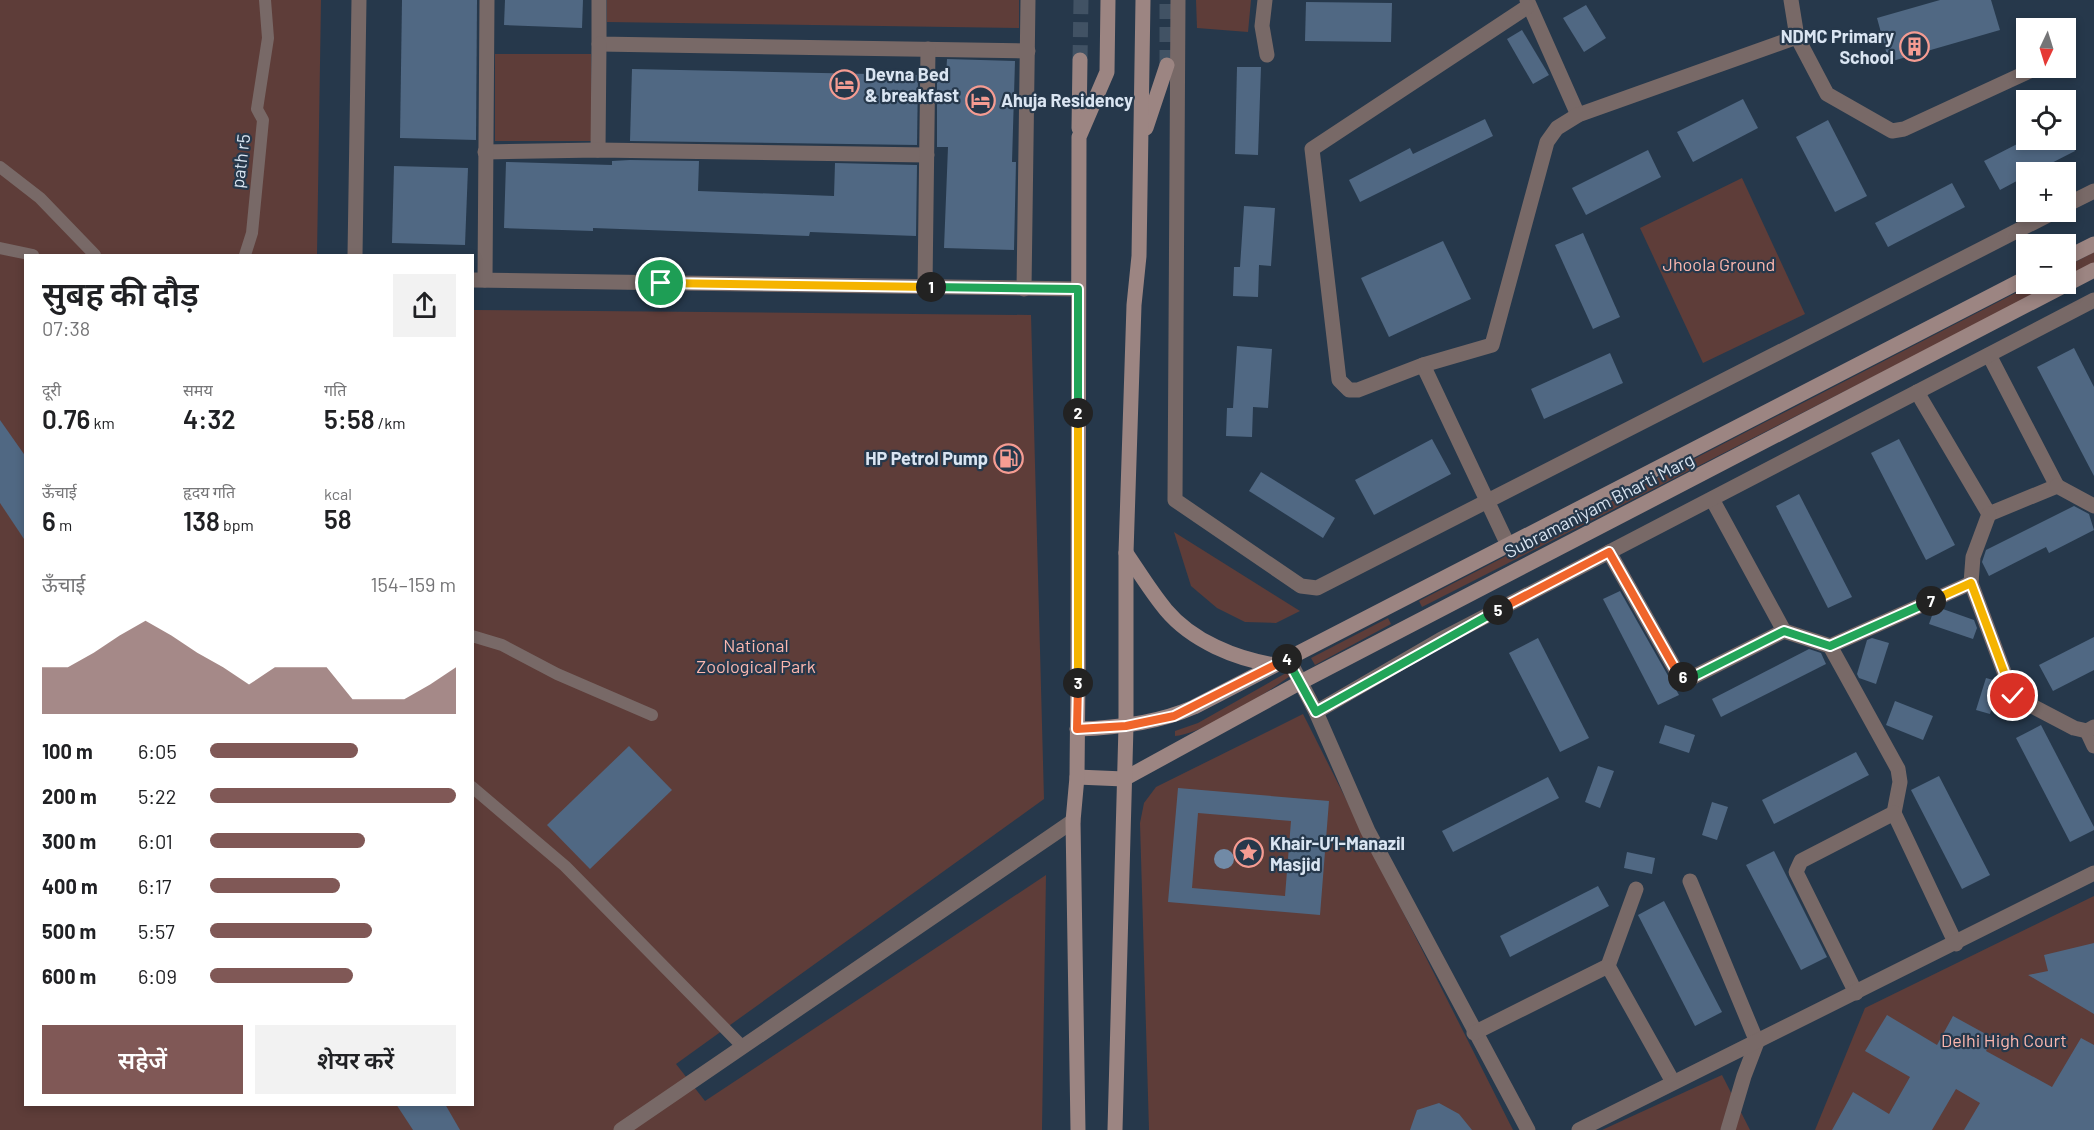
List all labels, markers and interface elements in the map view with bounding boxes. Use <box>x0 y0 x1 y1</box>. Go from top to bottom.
north arrow <box>2016 18 2076 78</box>
map controls <box>2016 18 2076 294</box>
place label: NDMC Primary School <box>1781 25 1894 68</box>
building icon: NDMC Primary School <box>1899 30 1931 62</box>
place label: Devna Bed & breakfast <box>865 63 959 106</box>
hotel icon: Devna Bed & breakfast <box>828 68 860 100</box>
hotel icon: Ahuja Residency <box>964 84 996 116</box>
place label: Ahuja Residency <box>1001 89 1133 111</box>
button: locate <box>2016 90 2076 150</box>
street label: path r5 <box>226 132 254 190</box>
button: + <box>2016 162 2076 222</box>
button: − <box>2016 234 2076 294</box>
park label: Jhoola Ground <box>1663 253 1775 275</box>
pin <box>635 257 686 308</box>
icon: arrive <box>644 266 677 299</box>
pin: 1 <box>916 272 946 302</box>
text: सुबह की दौड़ <box>42 273 199 313</box>
button: share <box>393 274 456 337</box>
text: 1 <box>928 277 934 296</box>
text: 07:38 <box>42 316 90 340</box>
text: दूरी <box>42 380 61 399</box>
text: समय <box>183 380 213 399</box>
text: गति <box>324 380 346 399</box>
pin: 2 <box>1063 398 1093 428</box>
text: 0.76 <box>42 403 90 434</box>
text: 4:32 <box>183 403 236 434</box>
text: 5:58 <box>324 403 375 434</box>
text: 2 <box>1074 403 1082 422</box>
text: km <box>90 413 115 432</box>
text: /km <box>375 413 406 432</box>
fuel station icon: HP Petrol Pump <box>993 442 1025 474</box>
place label: HP Petrol Pump <box>865 447 988 469</box>
street label: Subramaniyam Bharti Marg <box>1501 448 1697 562</box>
text: ऊँचाई <box>42 482 77 501</box>
text: हृदय गति <box>183 482 235 501</box>
text: kcal <box>324 484 352 503</box>
text: 58 <box>324 503 352 534</box>
text: 6 <box>42 505 56 536</box>
text: 138 <box>183 505 220 536</box>
text: m <box>56 515 72 534</box>
text: bpm <box>220 515 254 534</box>
text: ऊँचाई <box>42 572 85 596</box>
text: 154–159 m <box>370 572 456 596</box>
pin: 7 <box>1916 586 1946 616</box>
text: 7 <box>1927 591 1935 610</box>
pin: 5 <box>1483 595 1513 625</box>
text: 5 <box>1494 600 1502 619</box>
park label: National Zoological Park <box>696 634 816 677</box>
pin: 4 <box>1272 644 1302 674</box>
text: 4 <box>1282 649 1292 668</box>
pin: 6 <box>1668 662 1698 692</box>
text: 6 <box>1679 667 1687 686</box>
pin: 3 <box>1063 668 1093 698</box>
pin <box>1987 670 2038 721</box>
text: 3 <box>1074 673 1082 692</box>
icon: check <box>1996 679 2029 712</box>
text: 100 m <box>42 739 93 763</box>
text: 6:05 <box>138 739 177 763</box>
text: 200 m <box>42 784 97 808</box>
text: 5:22 <box>138 784 177 808</box>
text: 300 m <box>42 829 96 853</box>
text: 6:01 <box>138 829 173 853</box>
place label: Khair-U’l-Manazil Masjid <box>1270 832 1405 875</box>
place icon: Khair-U’l-Manazil Masjid <box>1233 837 1265 869</box>
text: 400 m <box>42 874 98 898</box>
text: 6:17 <box>138 874 172 898</box>
text: 500 m <box>42 919 96 943</box>
text: 5:57 <box>138 919 175 943</box>
text: 600 m <box>42 964 96 988</box>
text: 6:09 <box>138 964 177 988</box>
button: सहेजें <box>42 1025 243 1094</box>
button: शेयर करें <box>255 1025 456 1094</box>
park label: Delhi High Court <box>1941 1029 2067 1051</box>

